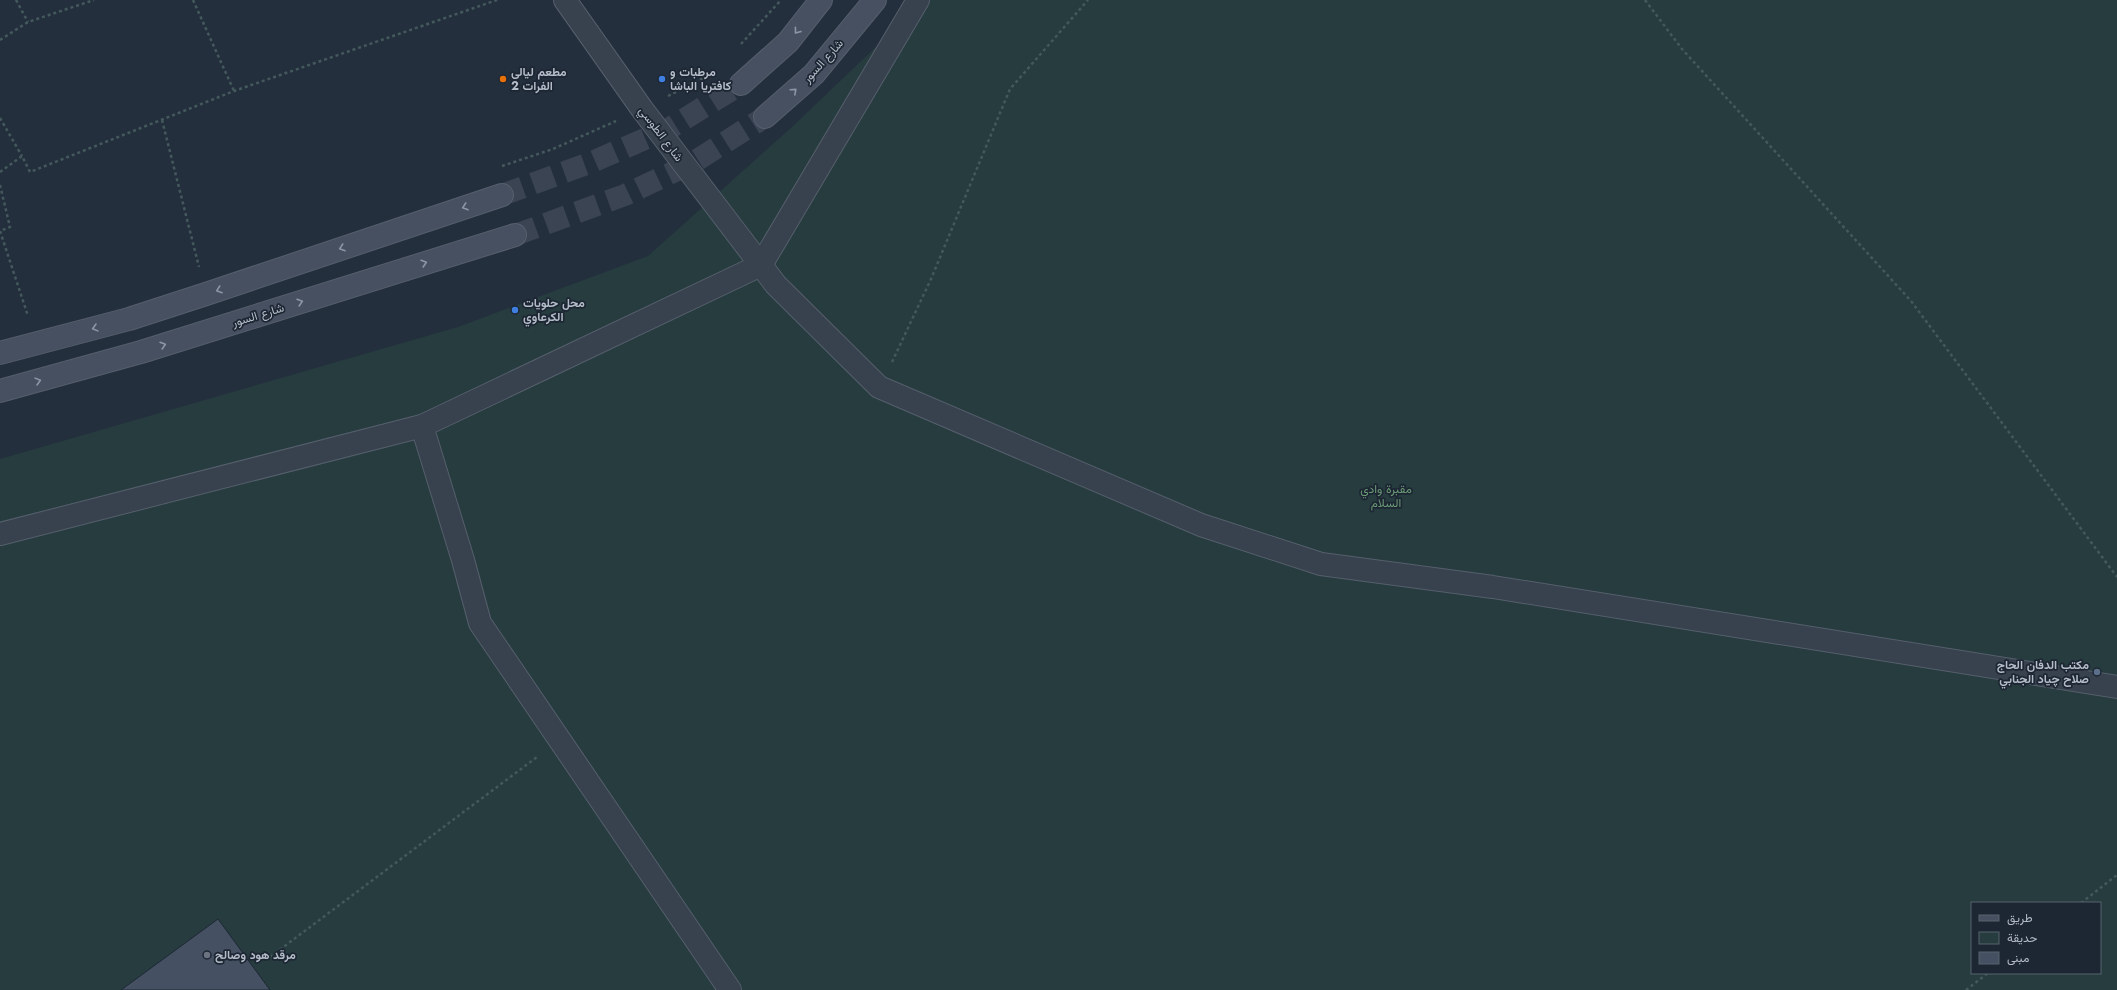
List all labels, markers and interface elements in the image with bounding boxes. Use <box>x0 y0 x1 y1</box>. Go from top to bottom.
one-way arrow <box>795 26 802 33</box>
street label: شارع السور <box>798 35 848 88</box>
place label: مطعم ليالي الفرات 2 <box>511 63 567 95</box>
place label: مرطبات و كافتريا الباشا <box>670 63 732 95</box>
marker: مطعم ليالي الفرات 2 <box>498 74 508 84</box>
marker: مرطبات و كافتريا الباشا <box>657 74 667 84</box>
one-way arrow <box>790 89 797 96</box>
street label: شارع الطوسي <box>634 103 688 166</box>
one-way arrow <box>462 202 469 211</box>
one-way arrow <box>339 244 346 252</box>
one-way arrow <box>421 259 428 268</box>
one-way arrow <box>216 285 223 294</box>
place label: محل حلويات الكرعاوي <box>523 294 585 327</box>
one-way arrow <box>296 298 303 307</box>
street label: شارع السور <box>229 299 286 332</box>
marker: محل حلويات الكرعاوي <box>510 305 520 315</box>
one-way arrow <box>91 323 98 331</box>
one-way arrow <box>159 341 166 350</box>
one-way arrow <box>35 377 41 385</box>
park label: مقبرة وادي السلام <box>1360 480 1412 512</box>
place label: مكتب الدفان الحاج صلاح چياد الجنابي <box>1997 656 2089 689</box>
marker: مكتب الدفان الحاج صلاح چياد الجنابي <box>2092 667 2102 677</box>
legend <box>1971 902 2101 974</box>
text: طريق <box>2007 909 2033 927</box>
text: حديقة <box>2007 929 2037 947</box>
place label: مرقد هود وصالح <box>215 946 296 964</box>
text: مبنى <box>2007 949 2029 967</box>
marker: مرقد هود وصالح <box>202 950 212 960</box>

